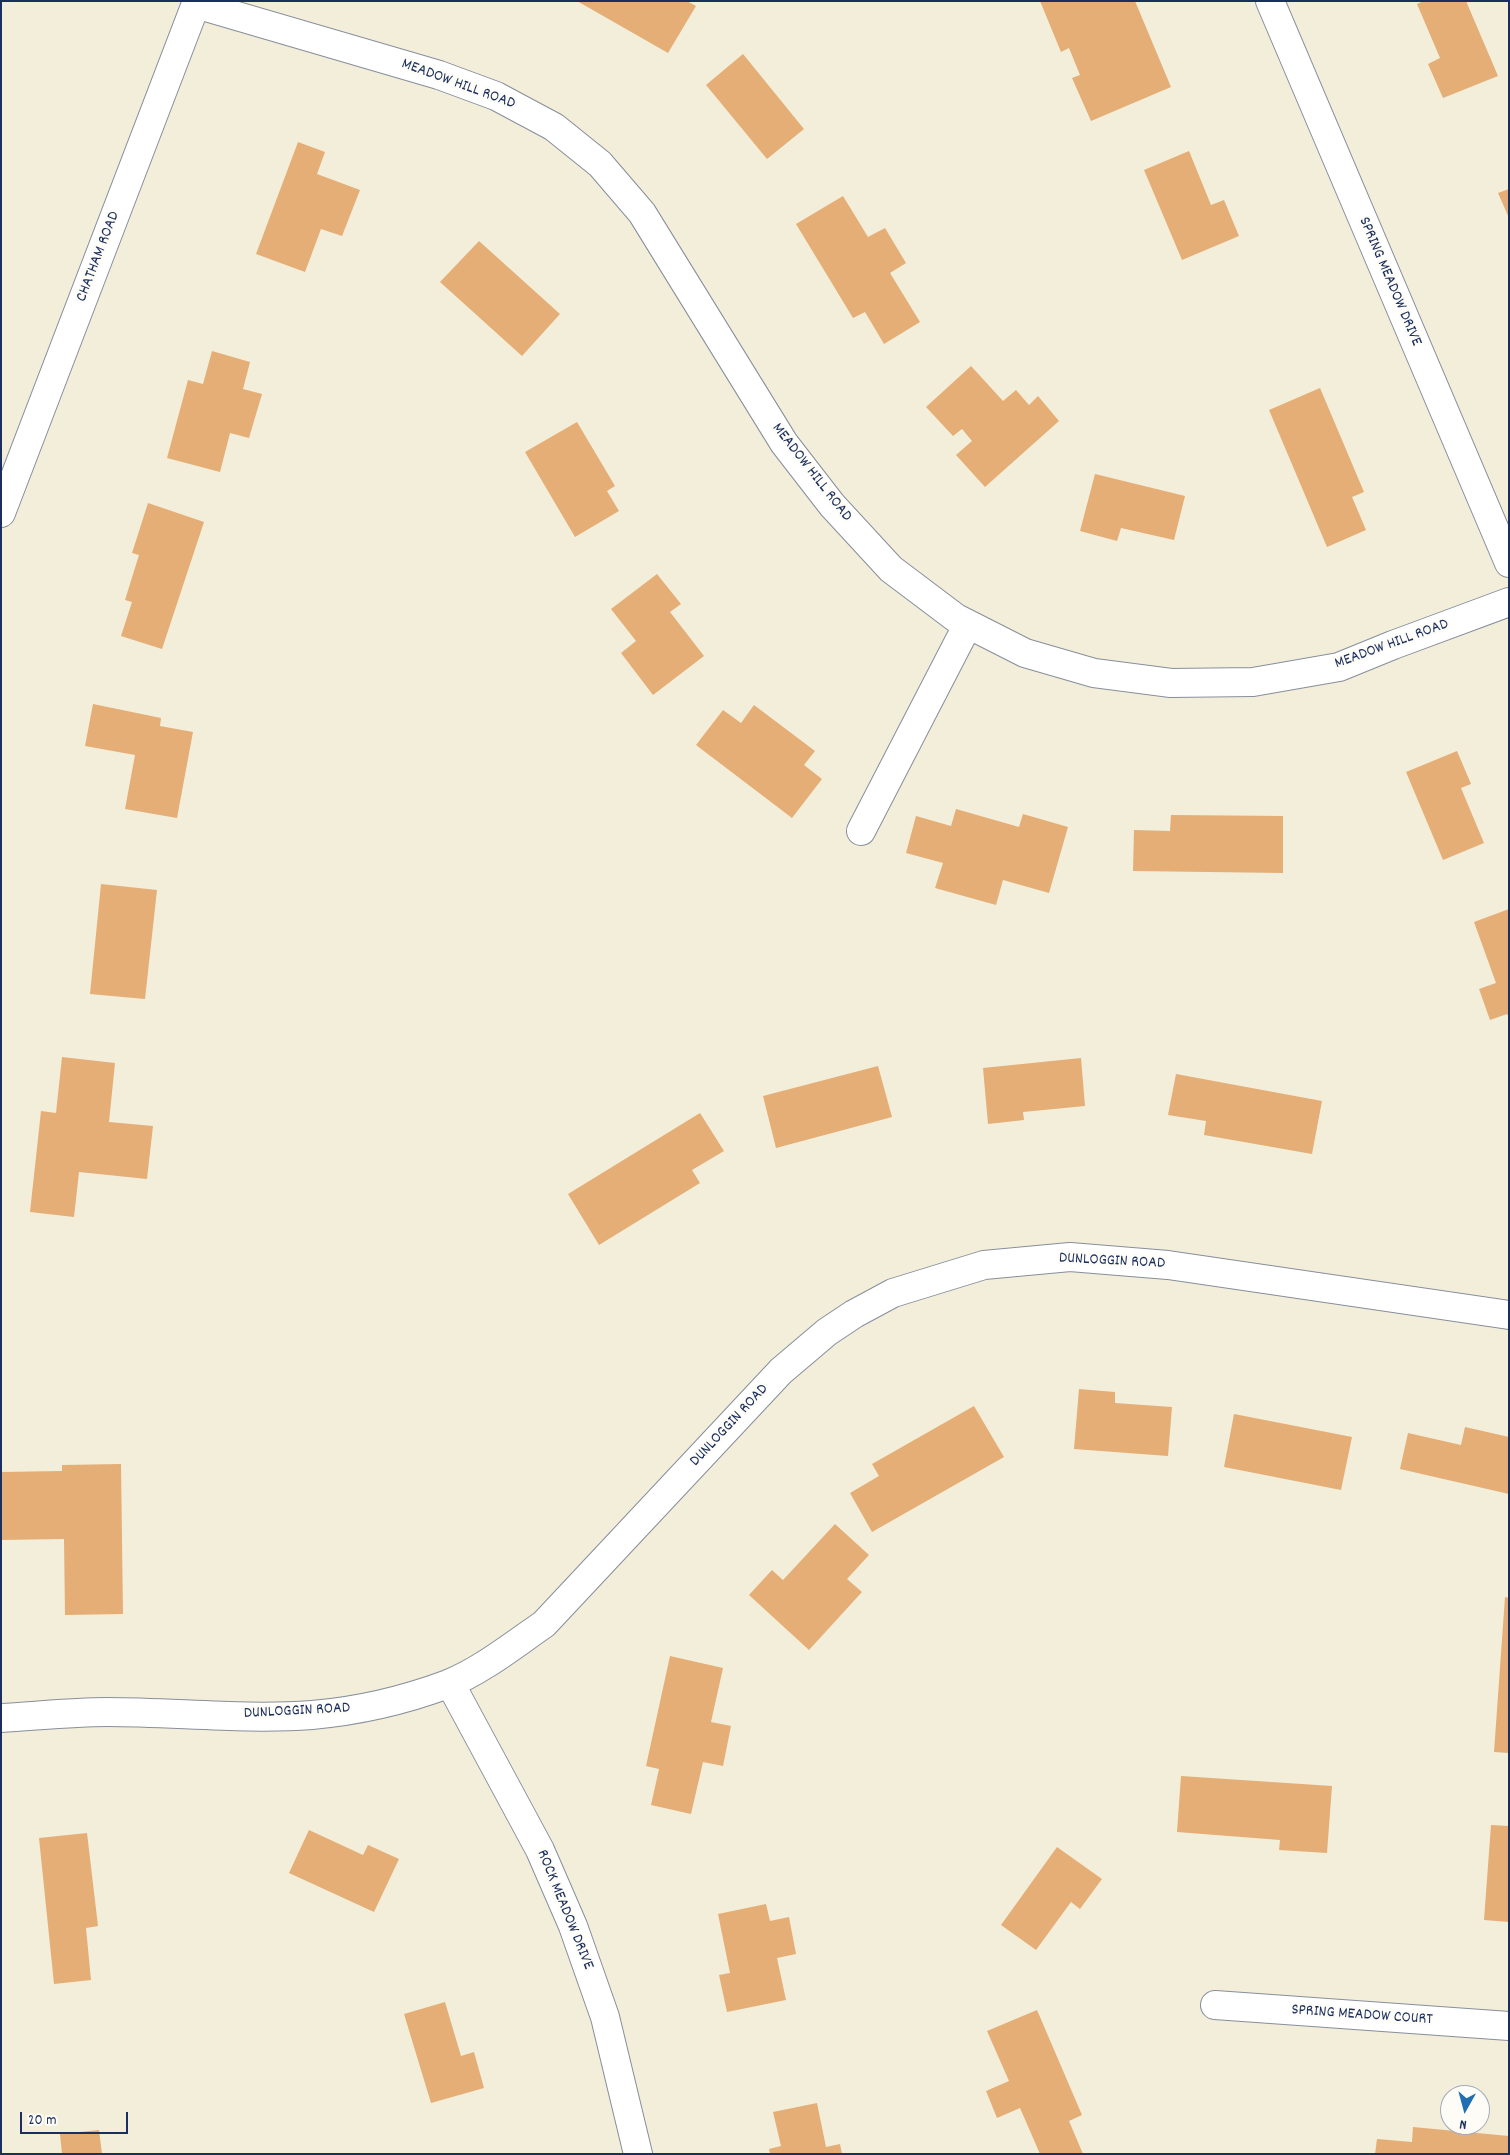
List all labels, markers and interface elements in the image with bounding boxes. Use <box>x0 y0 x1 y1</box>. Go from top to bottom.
street label: MEADOW HILL ROAD <box>399 56 517 114</box>
street label: CHATHAM ROAD <box>73 209 125 305</box>
street label: SPRING MEADOW DRIVE <box>1353 215 1425 349</box>
street label: MEADOW HILL ROAD <box>767 420 855 526</box>
street label: MEADOW HILL ROAD <box>1333 616 1451 674</box>
street label: DUNLOGGIN ROAD <box>1058 1250 1166 1274</box>
street label: DUNLOGGIN ROAD <box>687 1381 773 1471</box>
street label: DUNLOGGIN ROAD <box>243 1700 351 1724</box>
street label: ROCK MEADOW DRIVE <box>531 1847 597 1973</box>
street label: SPRING MEADOW COURT <box>1291 2001 1433 2031</box>
north arrow <box>1440 2085 1490 2135</box>
scale bar <box>22 2102 130 2134</box>
text: 20 m <box>28 2110 56 2132</box>
text: N <box>1459 2114 1468 2134</box>

